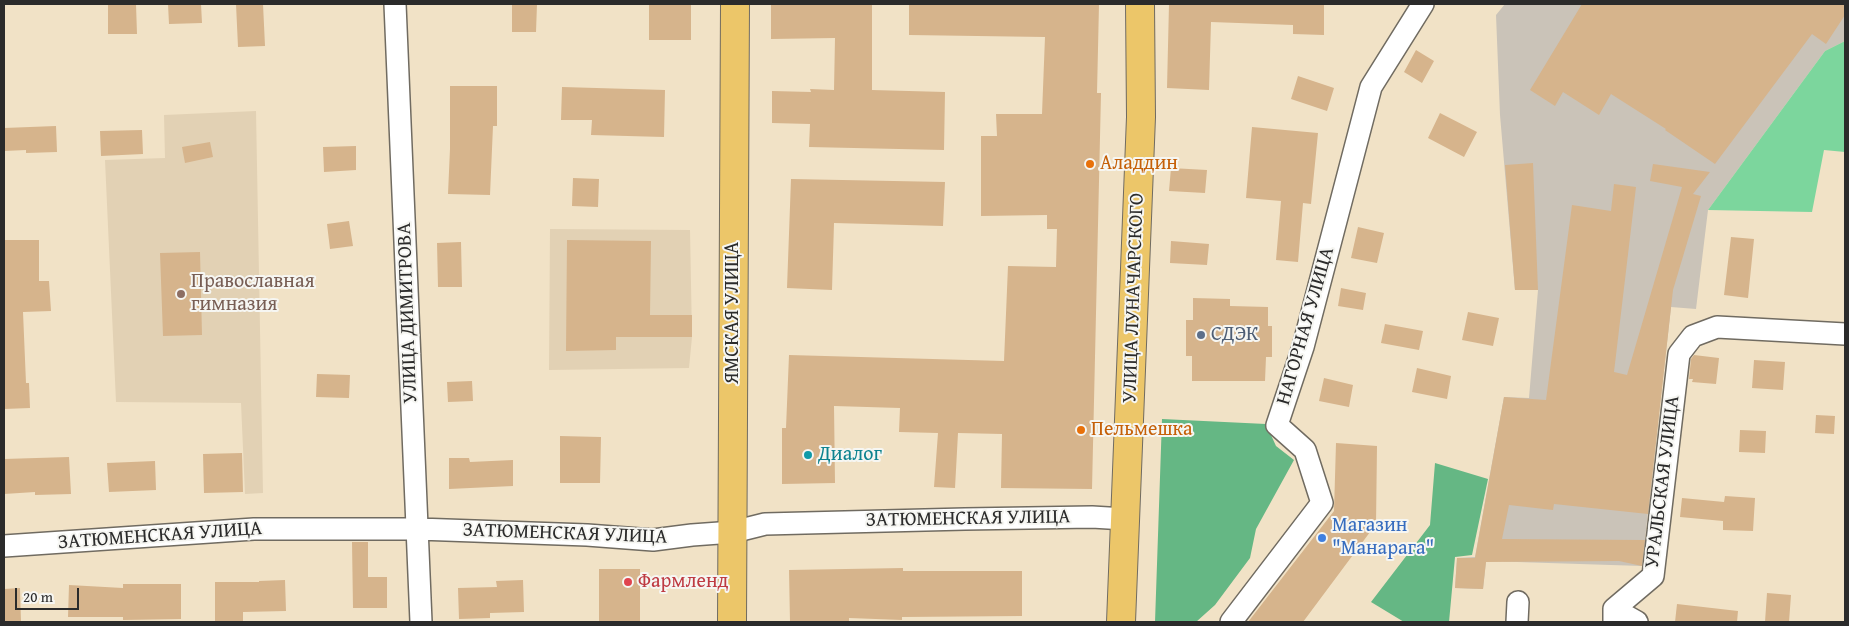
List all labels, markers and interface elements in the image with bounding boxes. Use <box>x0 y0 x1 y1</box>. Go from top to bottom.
place label: Аладдин <box>1100 152 1178 176</box>
marker: Аладдин <box>1084 158 1096 170</box>
street label: УЛИЦА ЛУНАЧАРСКОГО <box>1118 192 1150 404</box>
street label: УЛИЦА ДИМИТРОВА <box>393 222 423 404</box>
street label: ЯМСКАЯ УЛИЦА <box>721 242 745 384</box>
street label: НАГОРНАЯ УЛИЦА <box>1272 244 1340 408</box>
place label: Православная гимназия <box>191 270 315 317</box>
marker: Православная гимназия <box>175 288 187 300</box>
place label: СДЭК <box>1211 323 1258 347</box>
marker: СДЭК <box>1195 329 1207 341</box>
street label: УРАЛЬСКАЯ УЛИЦА <box>1641 394 1685 570</box>
place label: Пельмешка <box>1091 418 1193 442</box>
marker: Пельмешка <box>1075 424 1087 436</box>
place label: Диалог <box>818 443 882 467</box>
marker: Диалог <box>802 449 814 461</box>
street label: ЗАТЮМЕНСКАЯ УЛИЦА <box>865 505 1071 533</box>
place label: Магазин "Манарага" <box>1332 514 1434 561</box>
street label: ЗАТЮМЕНСКАЯ УЛИЦА <box>57 517 263 555</box>
street label: ЗАТЮМЕНСКАЯ УЛИЦА <box>462 518 668 550</box>
marker: Магазин "Манарага" <box>1316 532 1328 544</box>
place label: Фармленд <box>638 570 728 594</box>
marker: Фармленд <box>622 576 634 588</box>
scale bar <box>18 578 81 610</box>
text: 20 m <box>23 586 53 607</box>

